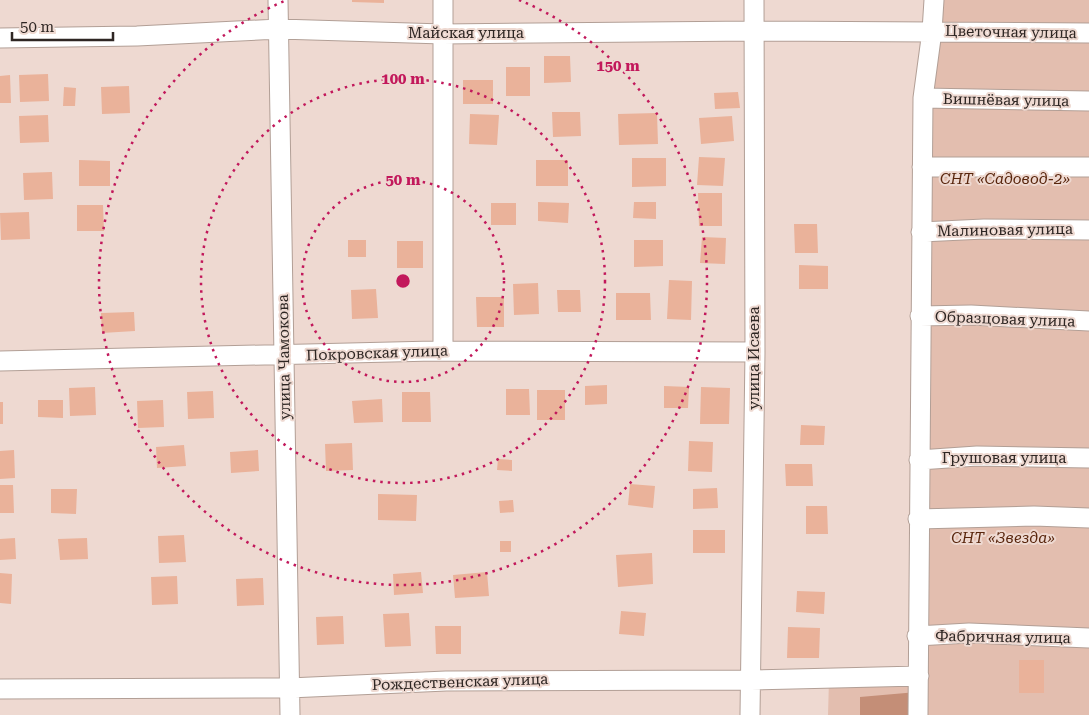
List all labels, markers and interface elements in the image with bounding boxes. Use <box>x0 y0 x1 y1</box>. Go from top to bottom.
scale bar <box>12 10 114 42</box>
text: 50 m <box>20 18 55 36</box>
street label: Цветочная улица <box>945 22 1077 42</box>
street label: Майская улица <box>408 24 524 42</box>
text: 150 m <box>596 57 640 75</box>
text: 100 m <box>381 70 425 88</box>
street label: Вишнёвая улица <box>943 90 1069 110</box>
park label: СНТ «Садовод-2» <box>940 170 1070 188</box>
text: 50 m <box>385 171 421 189</box>
street label: Малиновая улица <box>937 220 1073 240</box>
centre of rings <box>394 272 412 290</box>
street label: улица Чамокова <box>274 294 294 420</box>
street label: улица Исаева <box>745 306 763 410</box>
street label: Образцовая улица <box>935 308 1075 330</box>
street label: Покровская улица <box>306 342 448 364</box>
street label: Грушовая улица <box>942 449 1066 467</box>
park label: СНТ «Звезда» <box>951 529 1055 547</box>
street label: Фабричная улица <box>935 627 1071 647</box>
street label: Рождественская улица <box>371 670 549 694</box>

